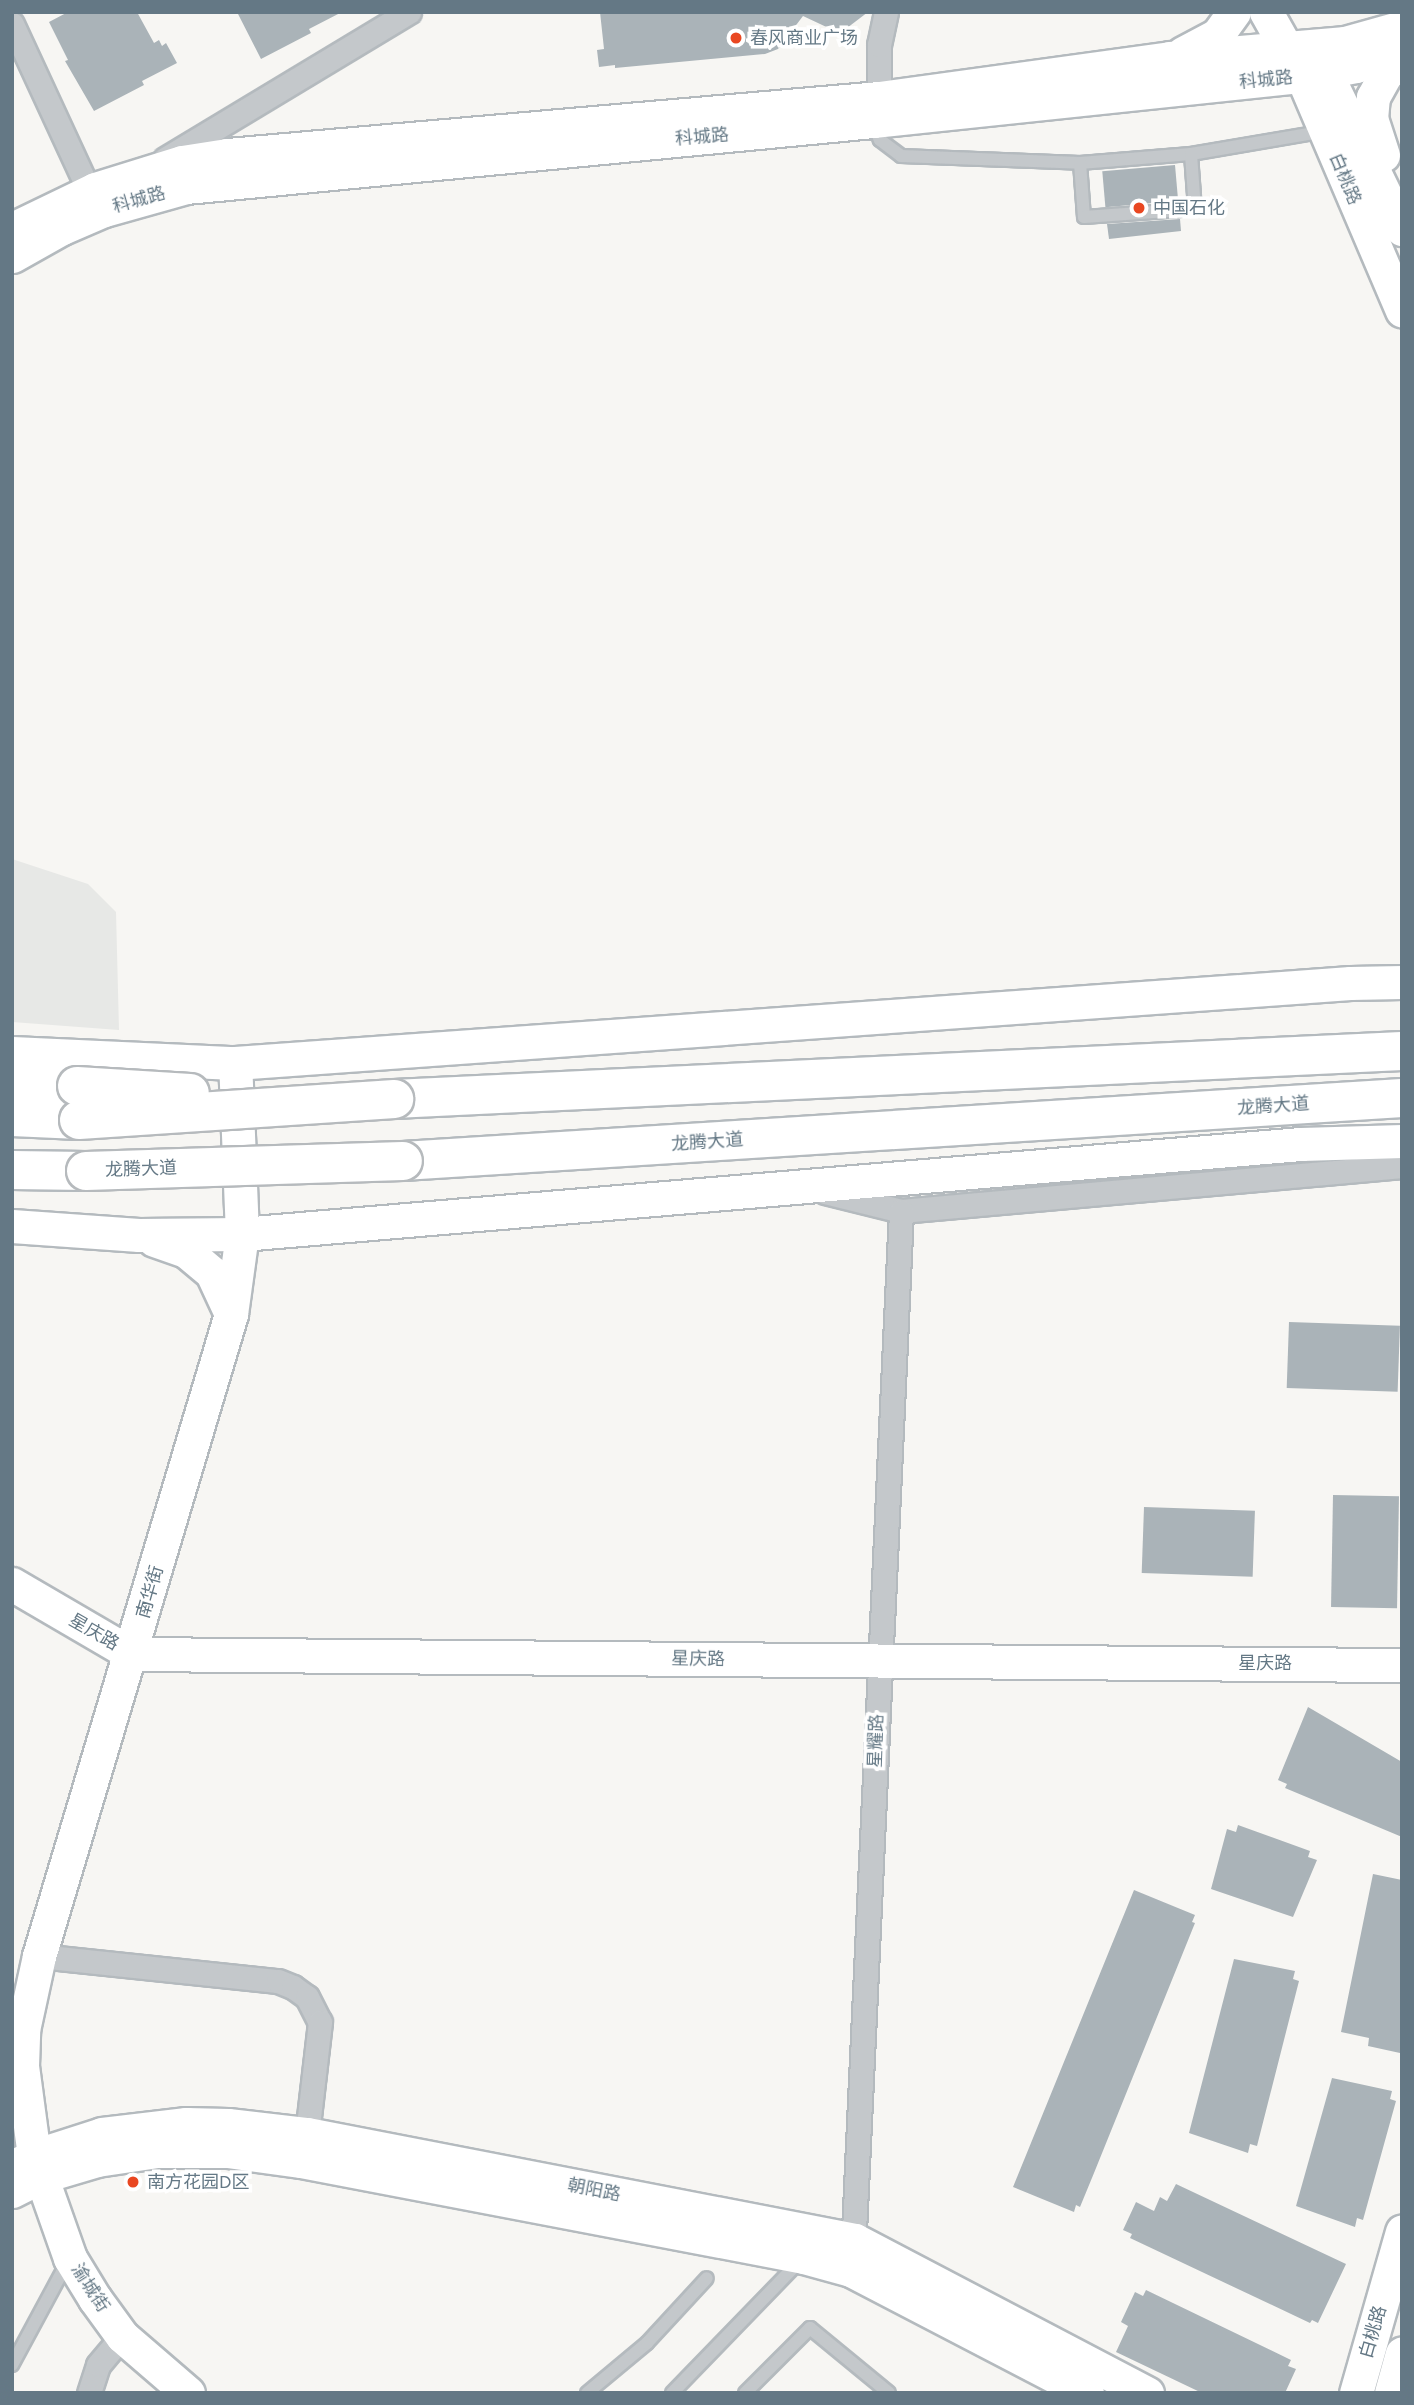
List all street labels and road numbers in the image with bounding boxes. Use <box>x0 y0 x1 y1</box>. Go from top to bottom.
street label: 科城路 <box>1238 66 1294 94</box>
street label: 科城路 <box>674 124 730 150</box>
street label: 白桃路 <box>1325 150 1365 208</box>
street label: 科城路 <box>110 182 168 218</box>
street label: 龙腾大道 <box>1236 1093 1310 1119</box>
street label: 龙腾大道 <box>670 1129 744 1155</box>
street label: 龙腾大道 <box>105 1157 177 1181</box>
street label: 南华街 <box>132 1563 168 1621</box>
street label: 星庆路 <box>65 1609 123 1655</box>
street label: 星庆路 <box>671 1648 725 1670</box>
street label: 星庆路 <box>1238 1652 1292 1674</box>
street label: 星耀路 <box>864 1714 888 1768</box>
street label: 朝阳路 <box>565 2174 623 2206</box>
street label: 渝城街 <box>66 2259 114 2317</box>
street label: 白桃路 <box>1355 2303 1391 2361</box>

